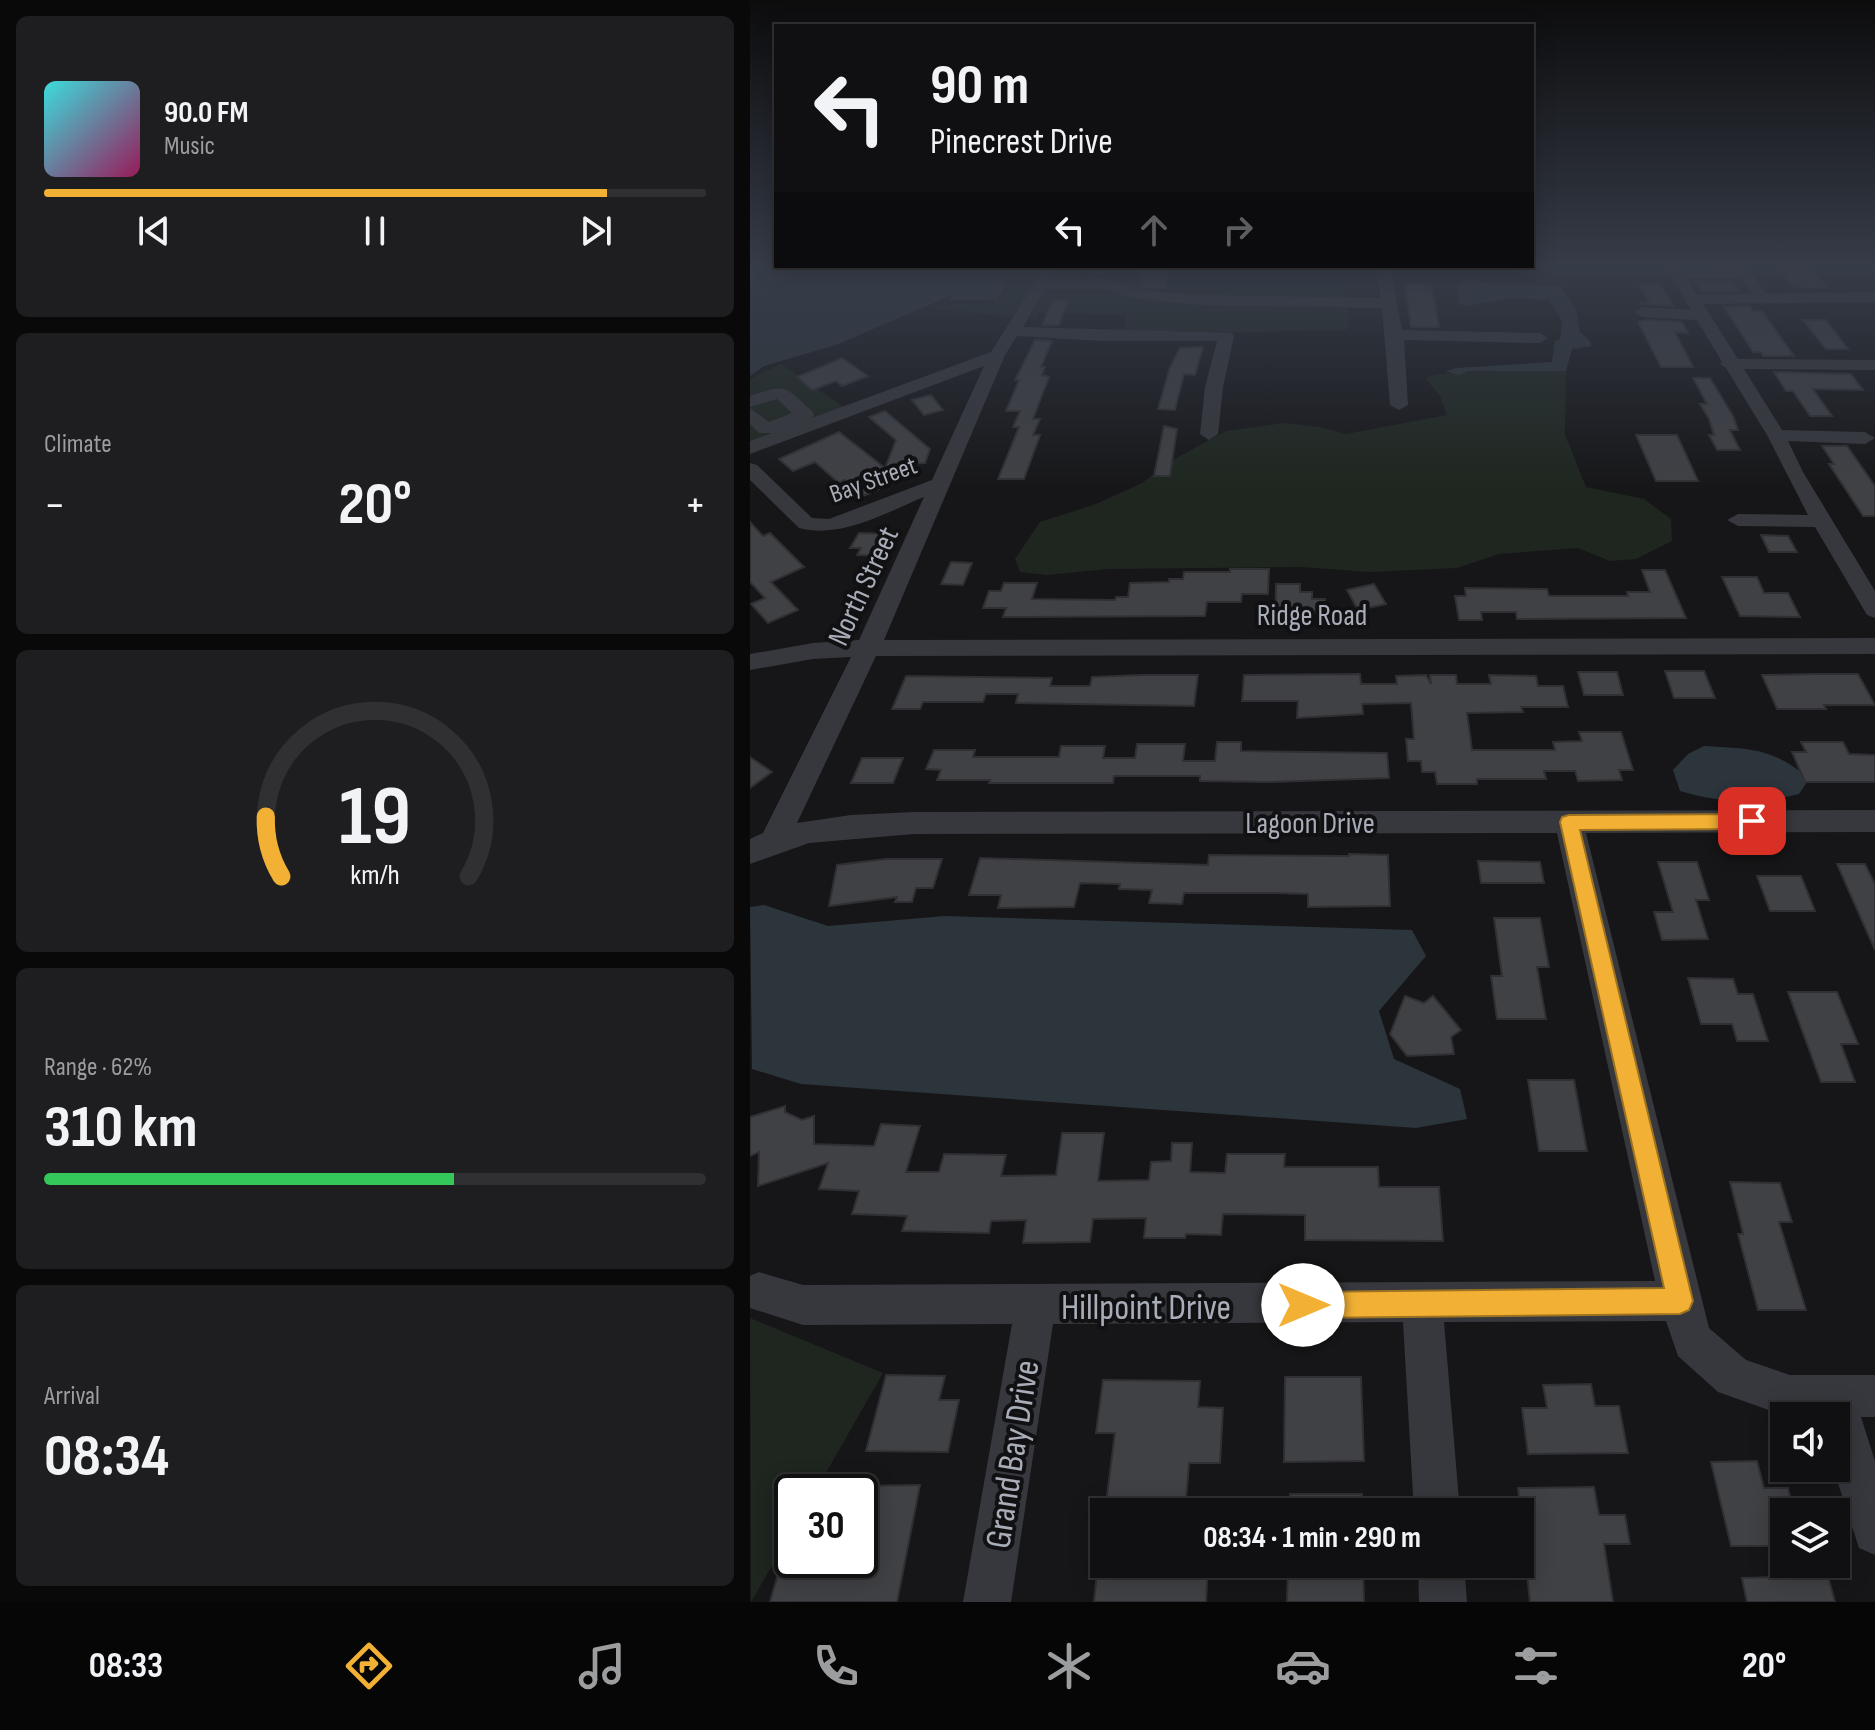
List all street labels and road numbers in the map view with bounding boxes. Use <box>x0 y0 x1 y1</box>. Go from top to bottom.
street label: Bay Street <box>826 450 921 510</box>
street label: North Street <box>821 521 907 651</box>
street label: Ridge Road <box>1257 598 1367 634</box>
street label: Lagoon Drive <box>1245 806 1375 842</box>
street label: Hillpoint Drive <box>1061 1287 1231 1330</box>
street label: Grand Bay Drive <box>977 1357 1050 1552</box>

